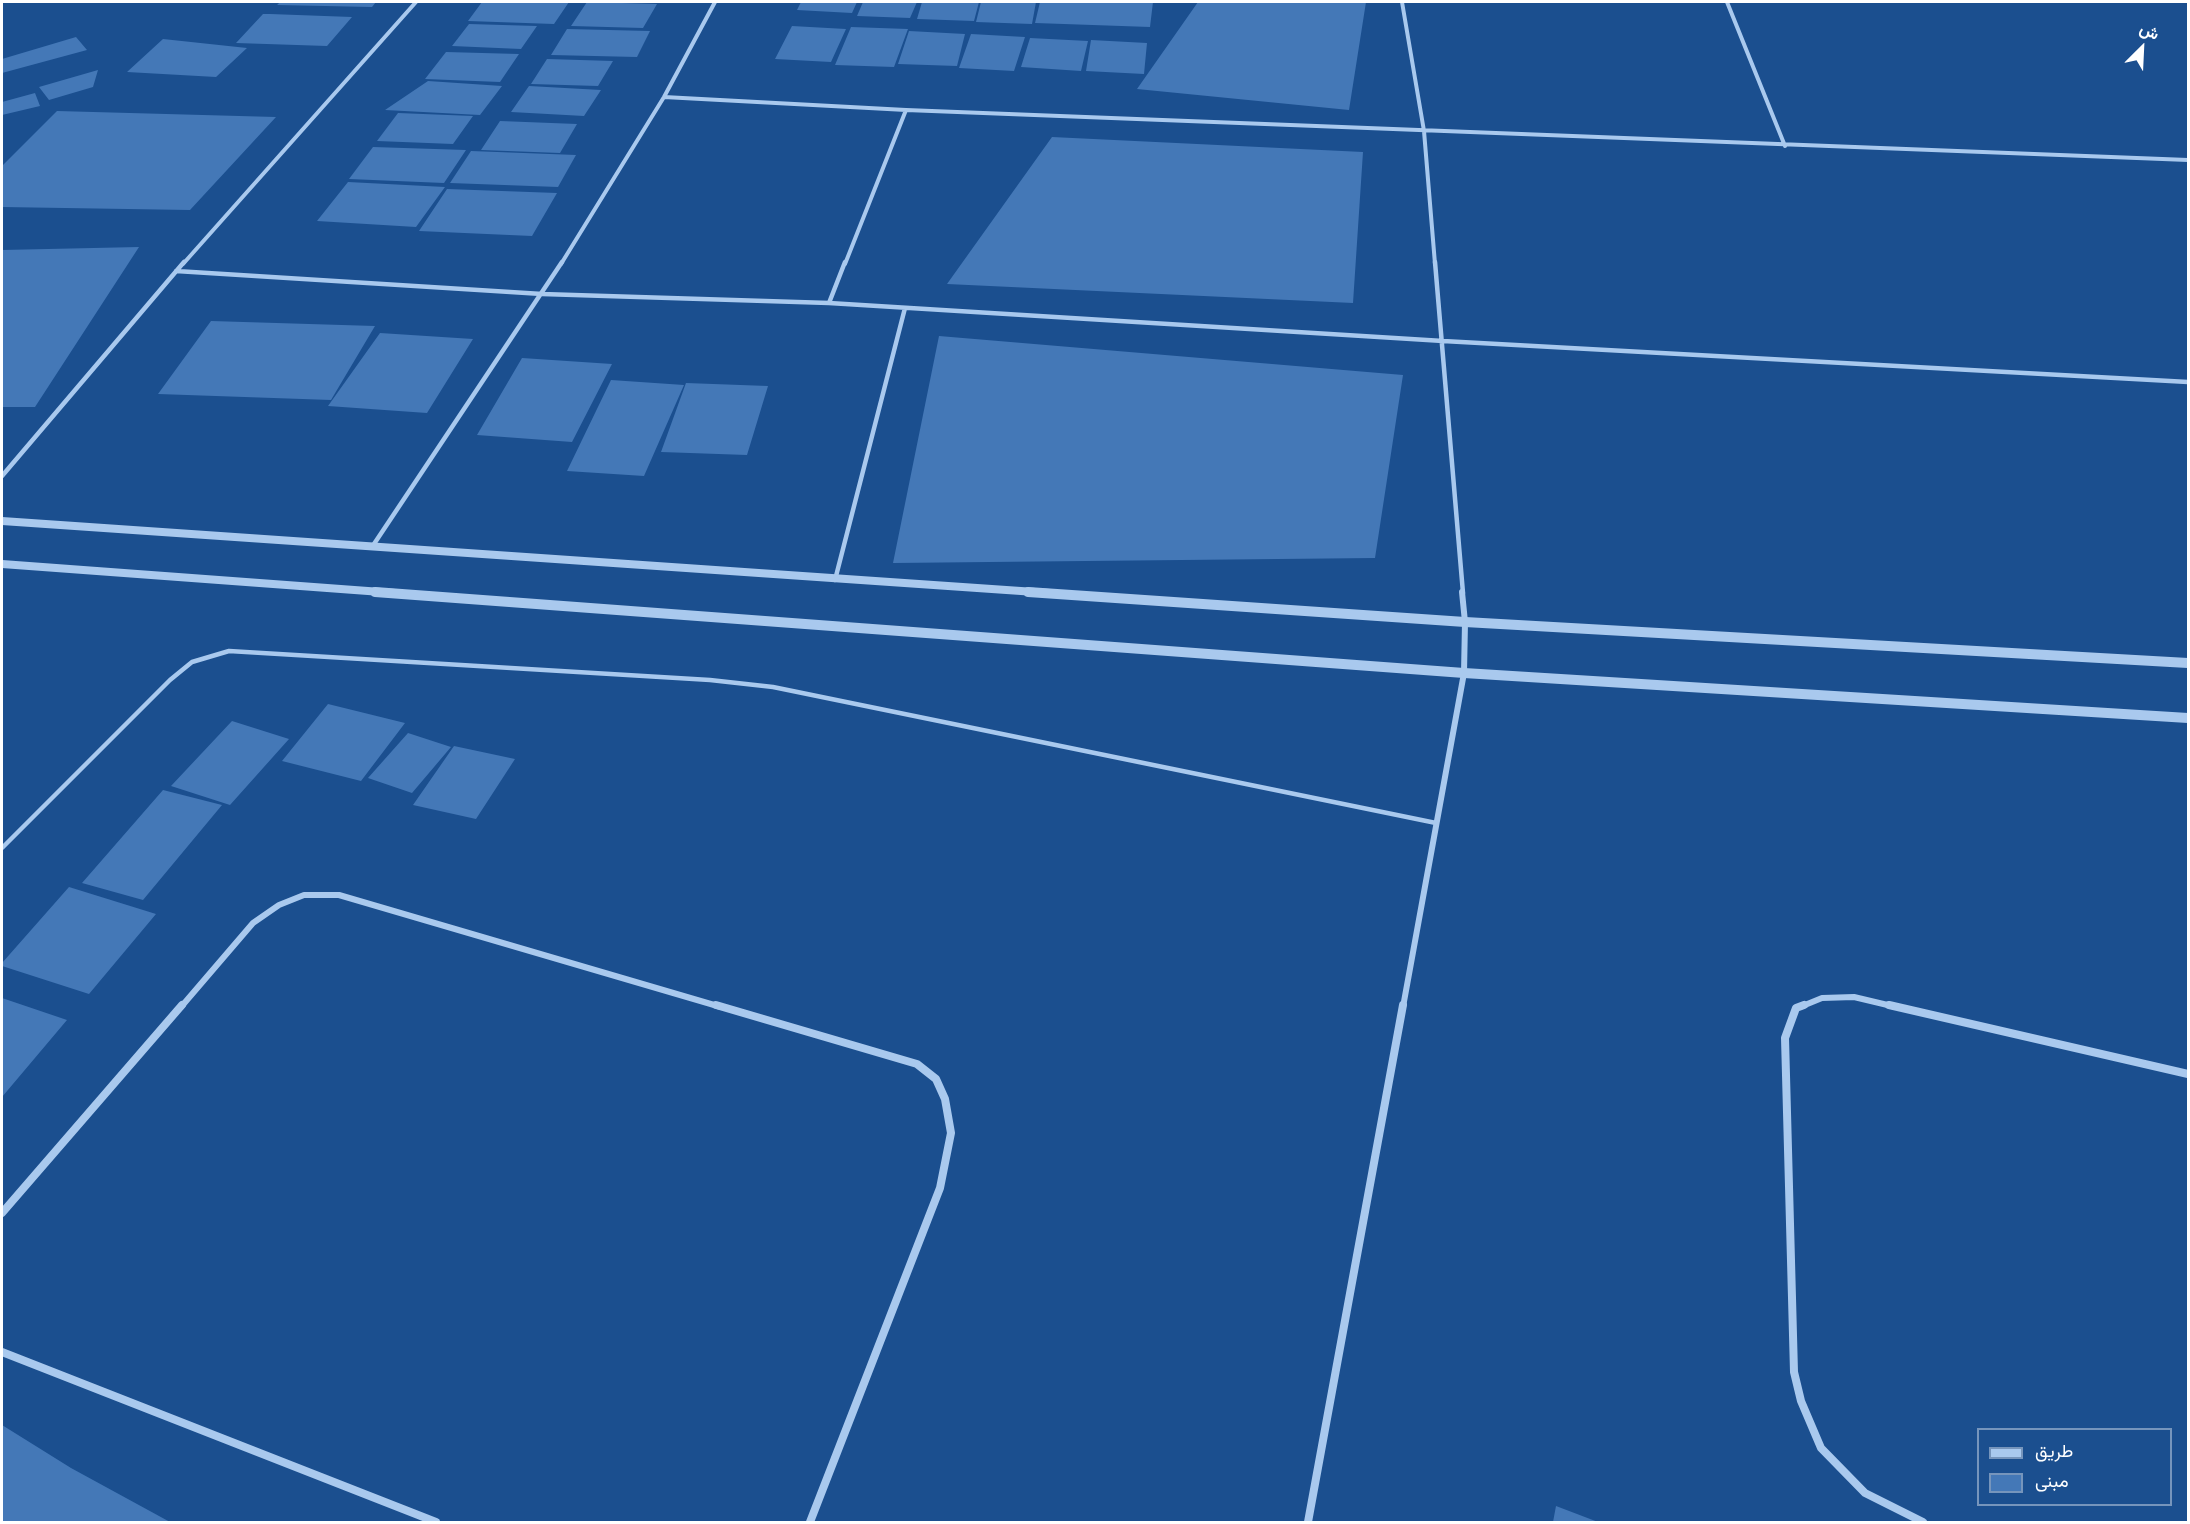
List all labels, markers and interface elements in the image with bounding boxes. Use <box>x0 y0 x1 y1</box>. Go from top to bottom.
north arrow <box>2112 18 2172 78</box>
text: ش <box>2136 19 2162 45</box>
legend <box>1977 1428 2172 1506</box>
text: طريق <box>2035 1440 2073 1462</box>
text: مبنى <box>2035 1470 2069 1492</box>

